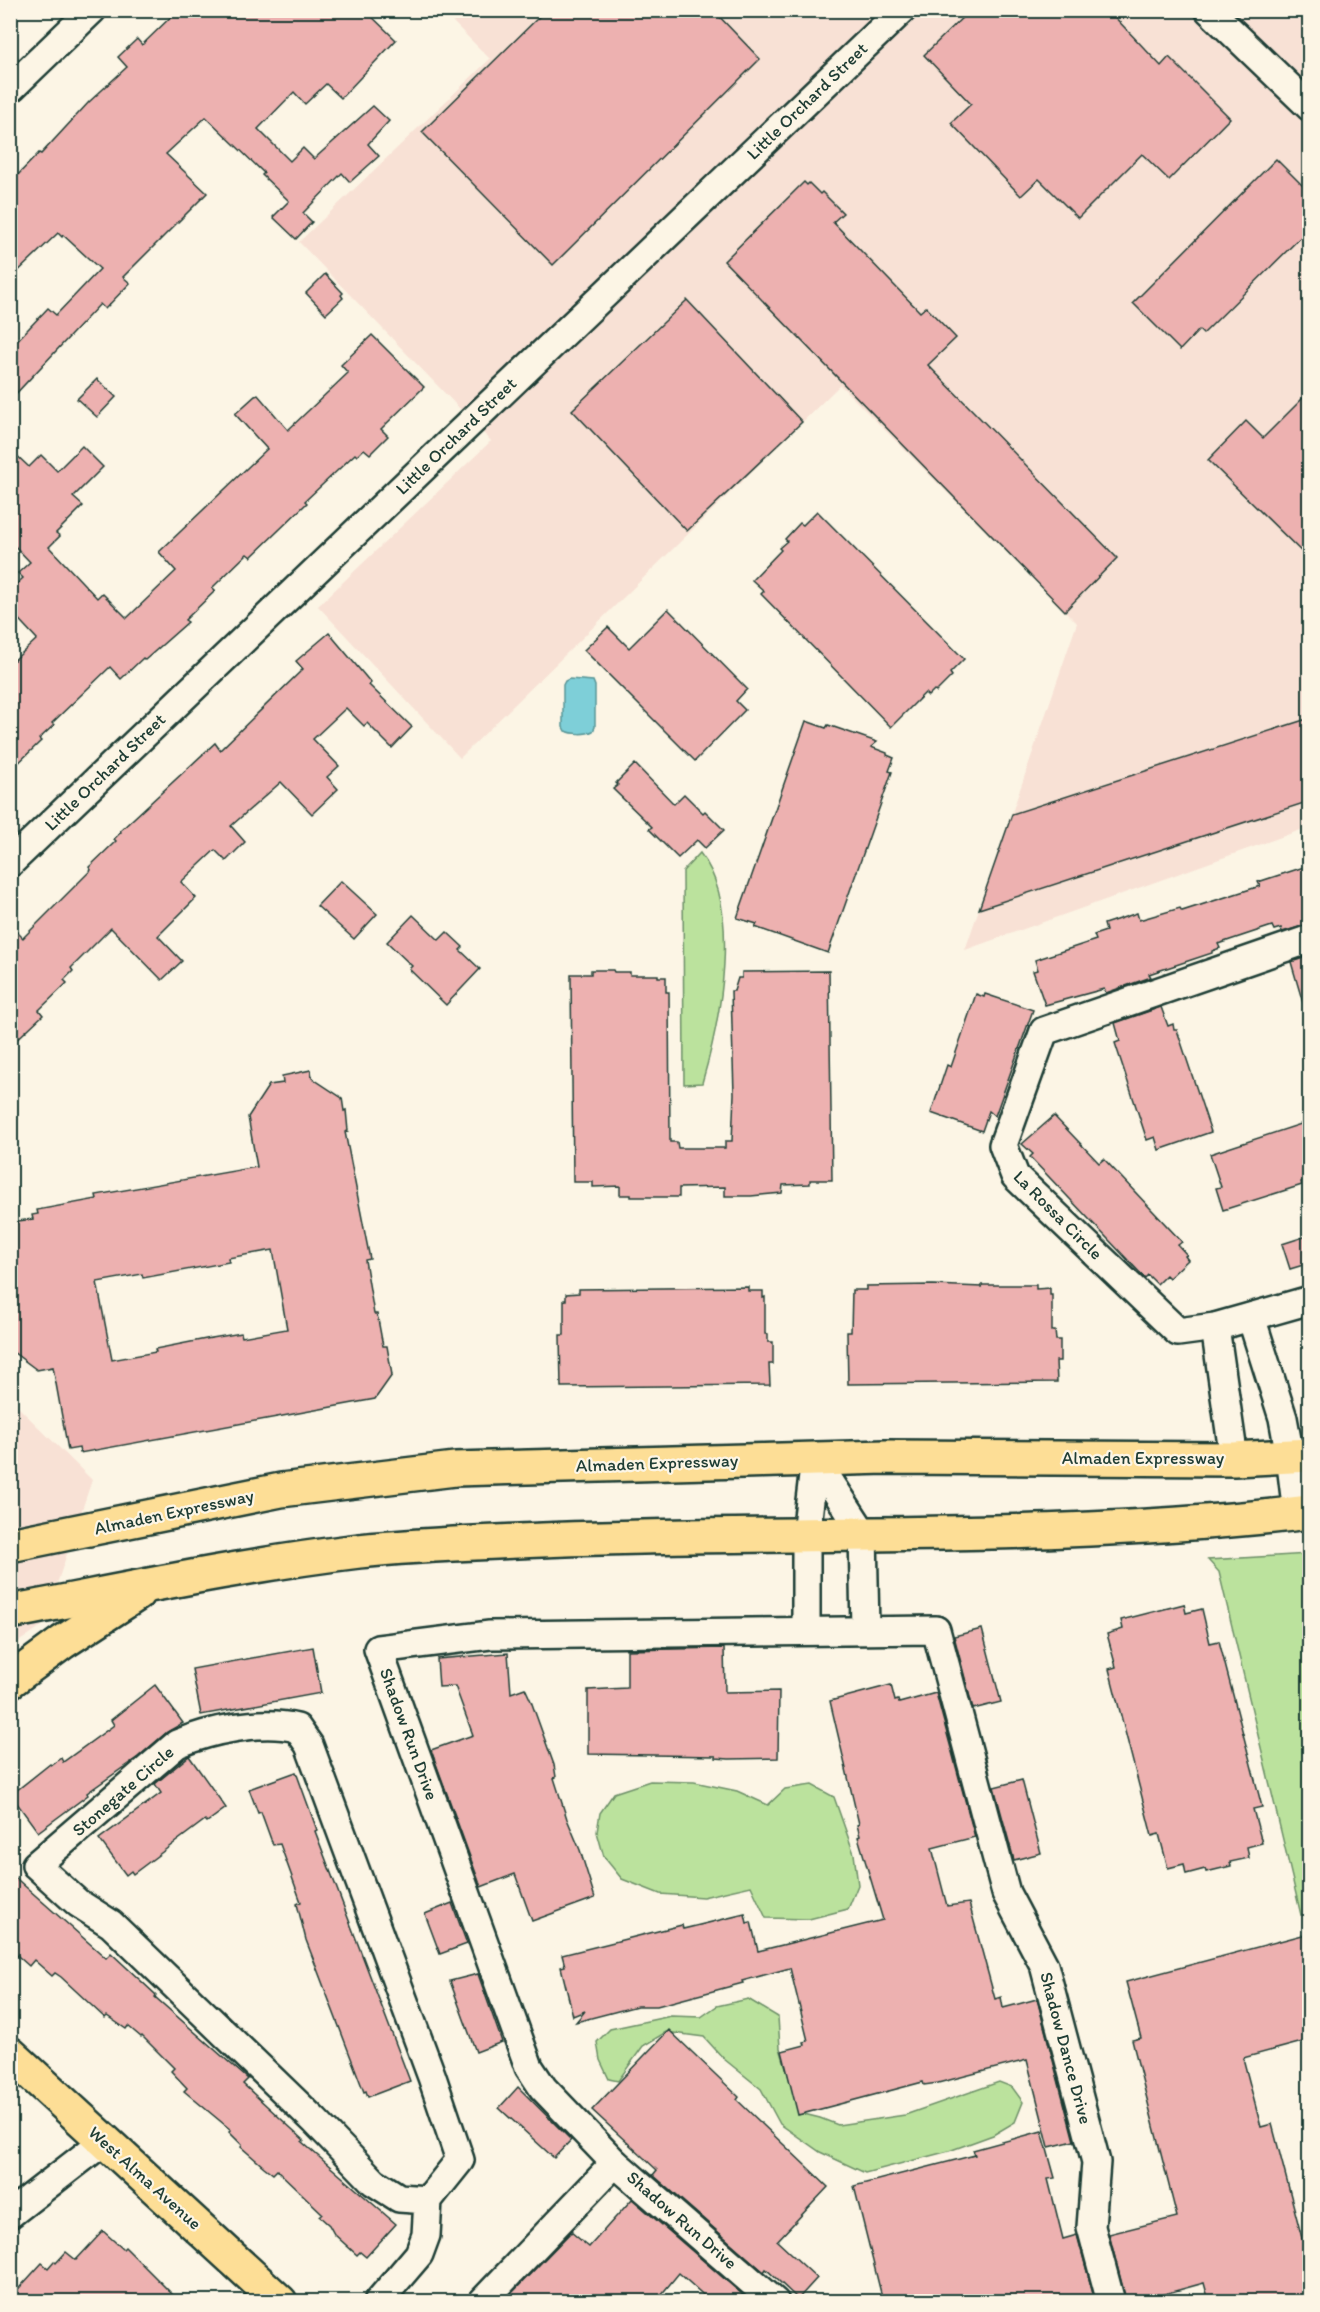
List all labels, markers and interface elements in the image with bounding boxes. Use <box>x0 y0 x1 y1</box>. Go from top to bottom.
street label: Little Orchard Street <box>742 37 872 164</box>
street label: Little Orchard Street <box>391 372 521 499</box>
street label: Little Orchard Street <box>40 708 170 835</box>
street label: La Rossa Circle <box>1009 1166 1107 1264</box>
street label: Almaden Expressway <box>1062 1447 1225 1469</box>
street label: Almaden Expressway <box>575 1449 739 1477</box>
street label: Almaden Expressway <box>92 1484 256 1540</box>
street label: Shadow Run Drive <box>375 1665 443 1803</box>
street label: Stonegate Circle <box>68 1741 178 1841</box>
street label: Shadow Dance Drive <box>1035 1969 1097 2127</box>
street label: West Alma Avenue <box>84 2121 206 2235</box>
street label: Shadow Run Drive <box>622 2166 742 2274</box>

